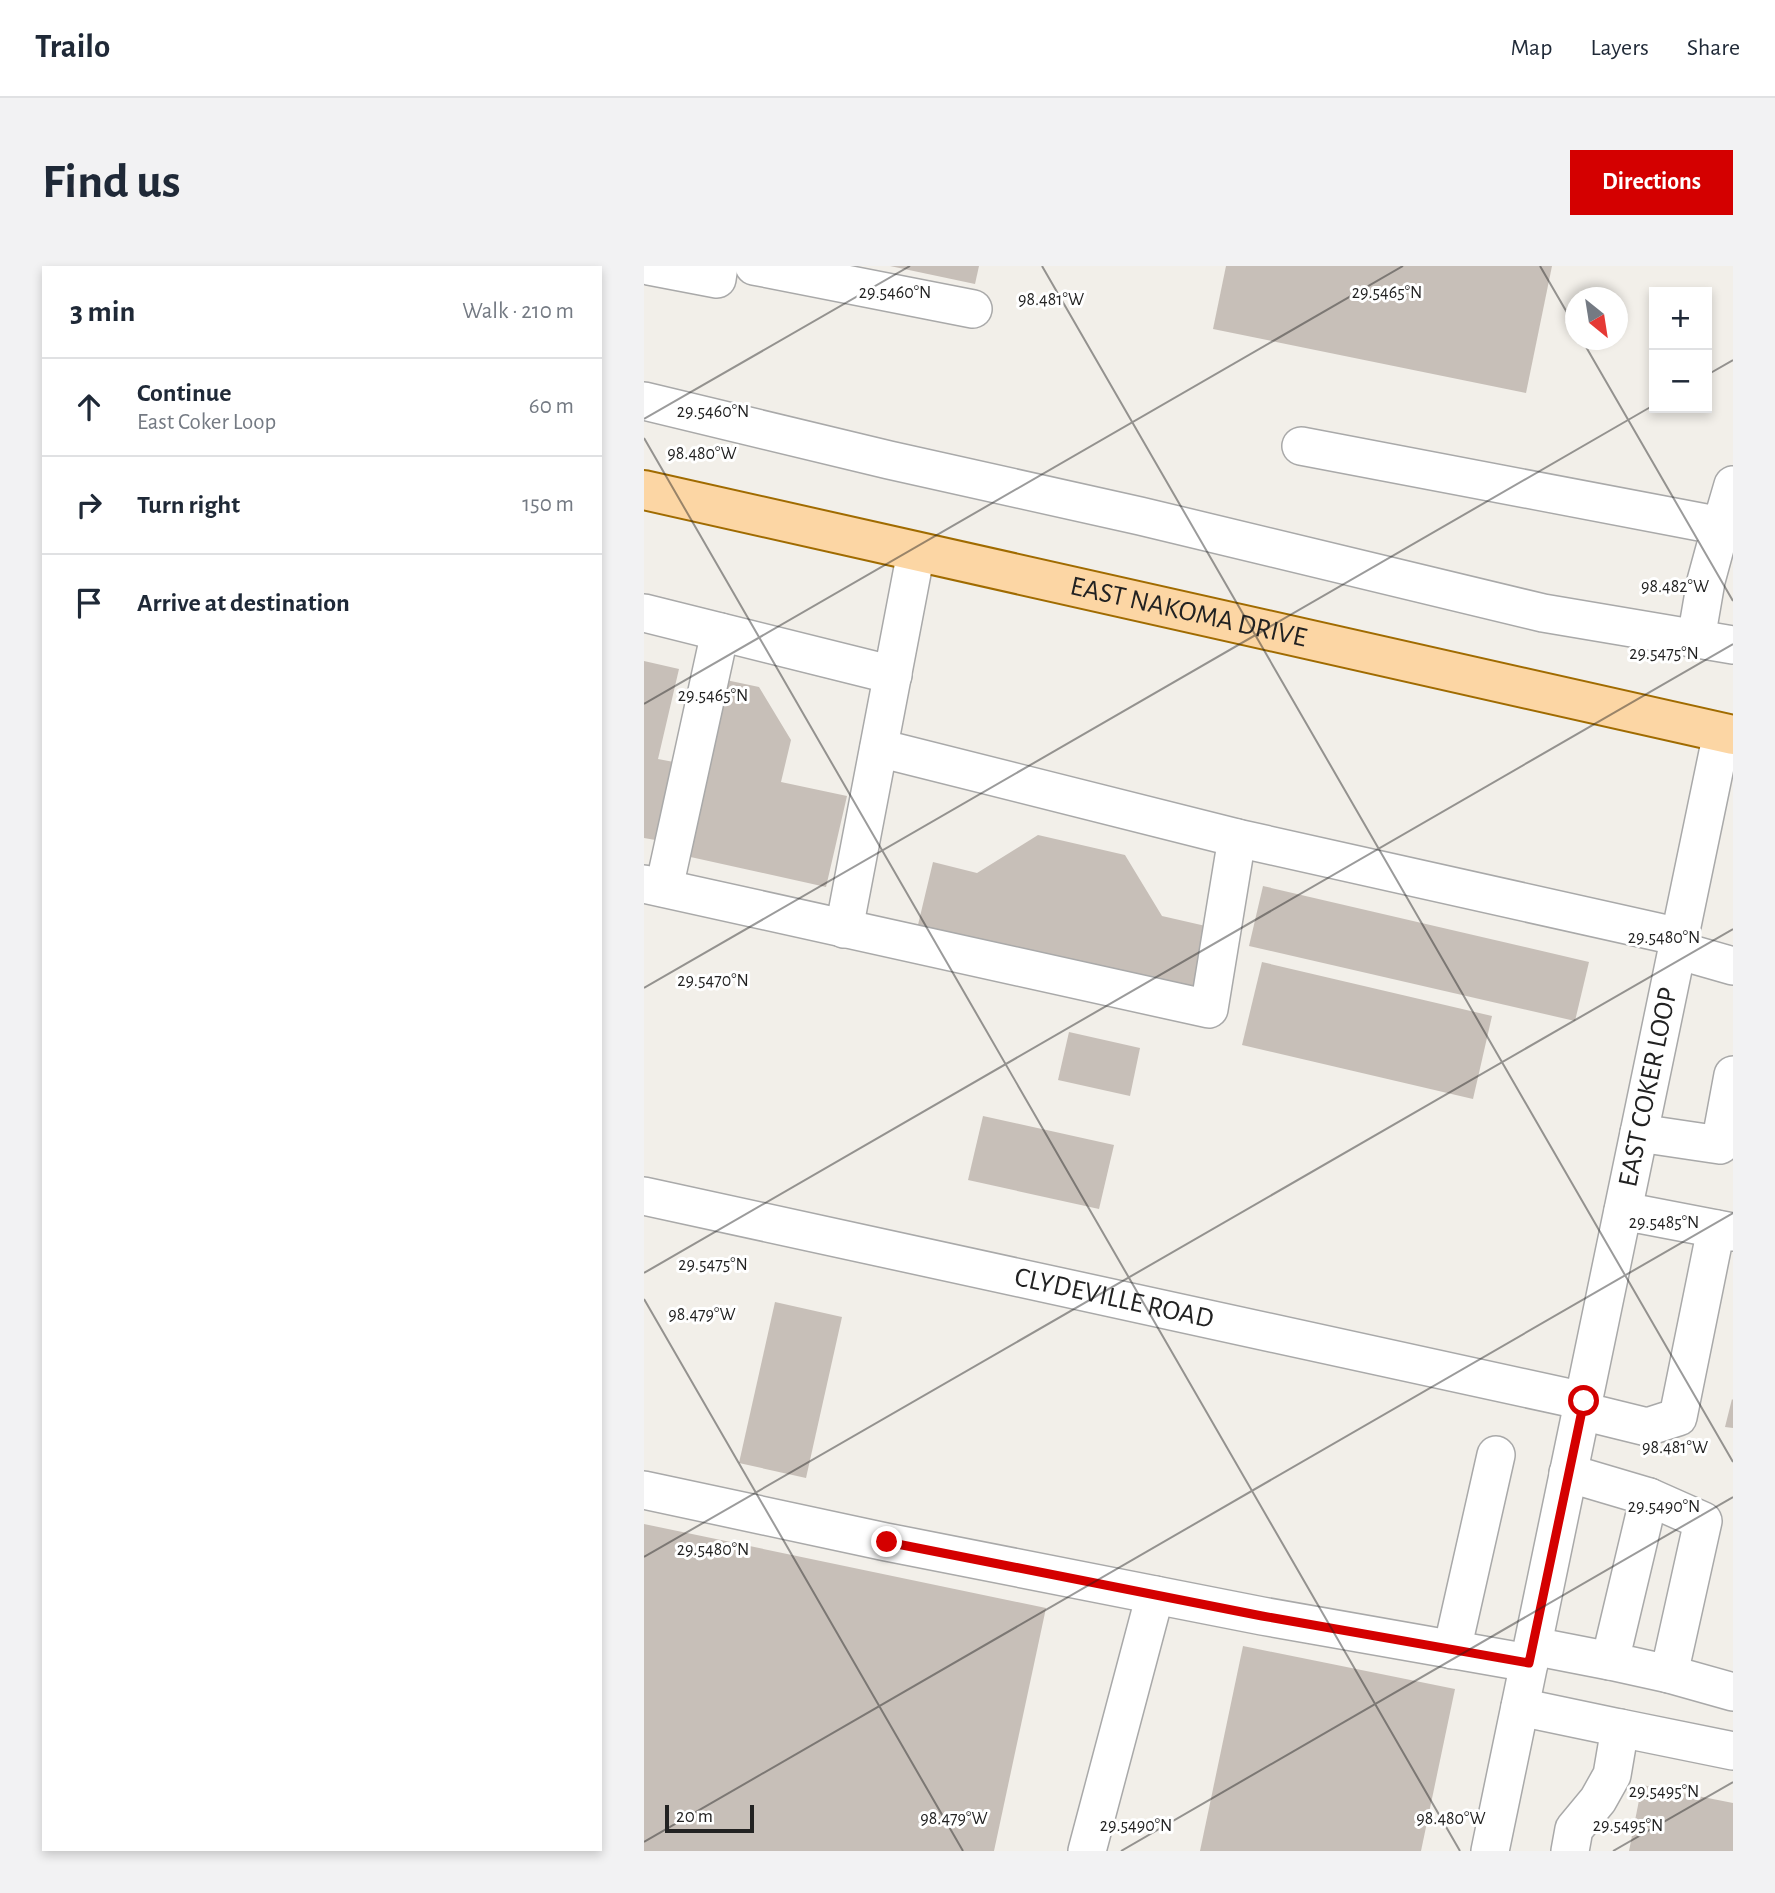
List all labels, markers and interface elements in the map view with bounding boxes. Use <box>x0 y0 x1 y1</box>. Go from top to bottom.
text: Trailo <box>35 31 110 64</box>
text: Map <box>1510 36 1552 60</box>
text: Layers <box>1590 36 1649 60</box>
text: Share <box>1687 36 1740 60</box>
button: Directions <box>1570 150 1733 215</box>
text: Find us <box>42 158 181 207</box>
text: 29.5460°N <box>859 284 931 302</box>
text: 29.5465°N <box>1352 284 1422 302</box>
north arrow <box>1565 287 1628 350</box>
map controls <box>1649 287 1712 413</box>
button: + <box>1649 287 1712 350</box>
text: 98.481°W <box>1018 291 1084 309</box>
text: 3 min <box>70 297 135 327</box>
text: Walk · 210 m <box>462 300 574 323</box>
button: − <box>1649 350 1712 413</box>
text: Continue <box>137 380 232 406</box>
icon: ahead <box>70 388 108 426</box>
text: 60 m <box>529 395 574 418</box>
text: 29.5460°N <box>677 403 749 421</box>
text: East Coker Loop <box>137 411 276 434</box>
text: 98.480°W <box>667 445 737 463</box>
icon: right <box>70 486 108 524</box>
text: Turn right <box>137 492 240 518</box>
text: 150 m <box>522 493 574 516</box>
street label: EAST NAKOMA DRIVE <box>1068 572 1309 653</box>
text: 98.482°W <box>1641 578 1709 596</box>
icon: arrive <box>70 584 108 622</box>
text: Arrive at destination <box>137 590 350 616</box>
text: 29.5475°N <box>1629 645 1699 663</box>
text: 29.5465°N <box>678 687 748 705</box>
text: 29.5480°N <box>1628 929 1700 947</box>
text: 29.5470°N <box>677 972 749 990</box>
street label: EAST COKER LOOP <box>1614 985 1683 1189</box>
text: 29.5485°N <box>1629 1214 1699 1232</box>
text: 29.5475°N <box>678 1256 748 1274</box>
street label: CLYDEVILLE ROAD <box>1012 1263 1216 1334</box>
text: 98.479°W <box>668 1306 736 1324</box>
route start <box>1568 1385 1599 1416</box>
text: 98.481°W <box>1642 1439 1708 1457</box>
text: 29.5490°N <box>1628 1498 1700 1516</box>
route end <box>871 1526 902 1557</box>
text: 29.5480°N <box>677 1541 749 1559</box>
text: 29.5495°N <box>1629 1783 1699 1801</box>
scale bar <box>665 1802 754 1834</box>
text: 20 m <box>676 1807 713 1826</box>
text: 98.479°W <box>920 1810 988 1828</box>
text: 98.480°W <box>1416 1810 1486 1828</box>
text: 29.5490°N <box>1100 1817 1172 1835</box>
text: 29.5495°N <box>1593 1817 1663 1835</box>

